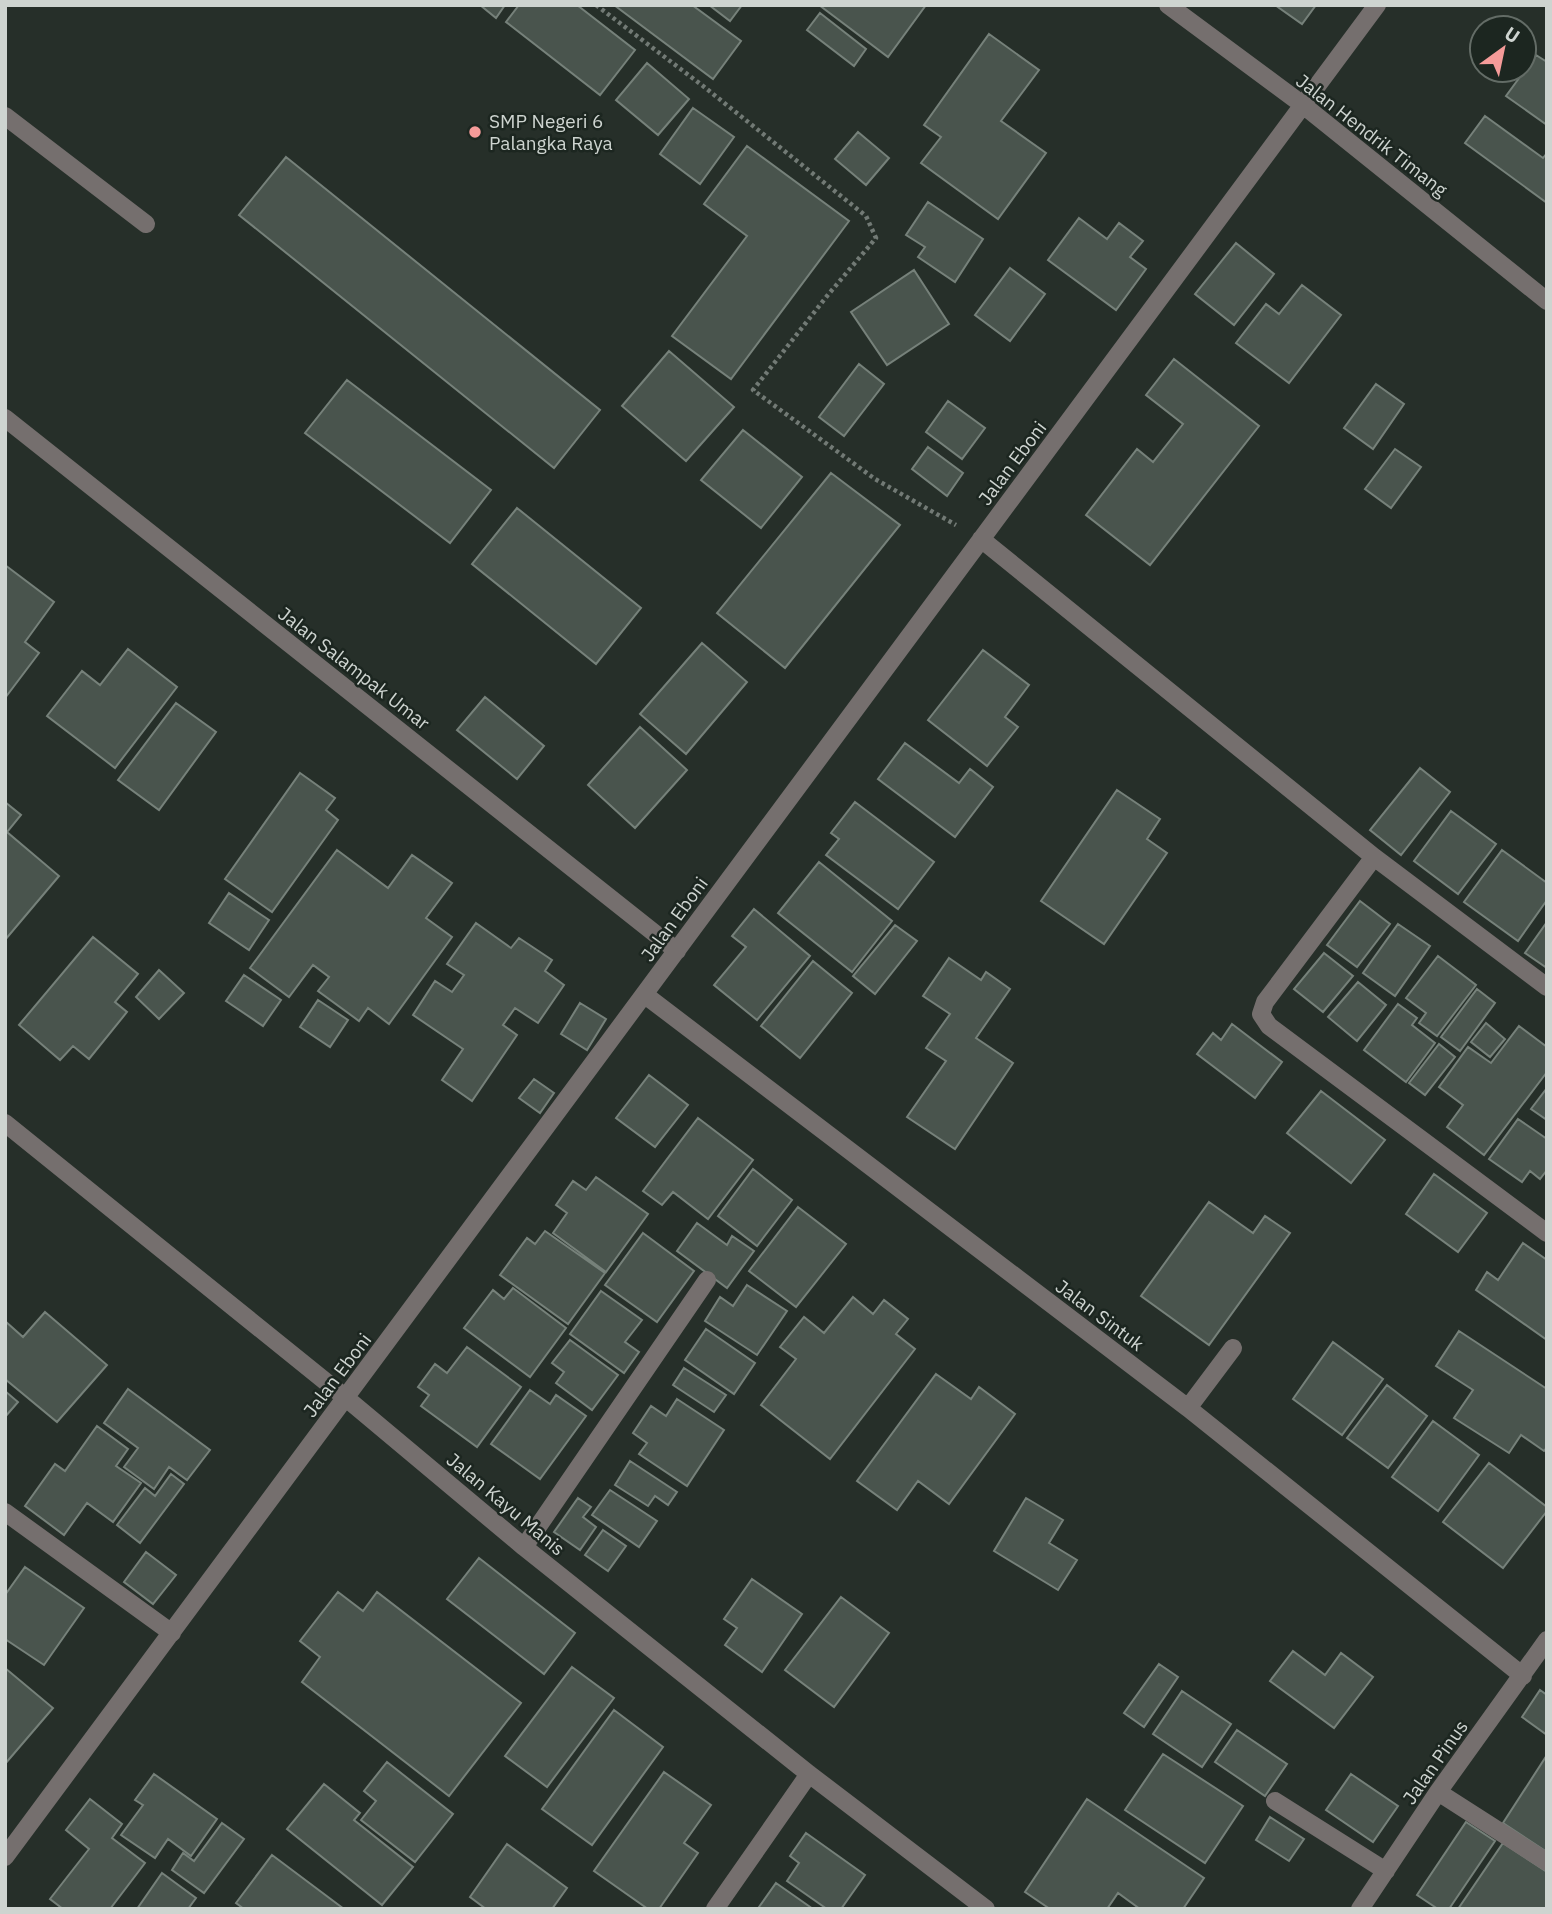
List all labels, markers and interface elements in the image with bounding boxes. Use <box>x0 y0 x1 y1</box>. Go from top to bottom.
north arrow <box>1468 14 1538 84</box>
text: U <box>1500 21 1524 48</box>
street label: Jalan Hendrik Timang <box>1292 68 1452 202</box>
place label: SMP Negeri 6 Palangka Raya <box>489 109 613 155</box>
marker: SMP Negeri 6 Palangka Raya <box>467 124 483 140</box>
street label: Jalan Eboni <box>973 416 1051 510</box>
street label: Jalan Salampak Umar <box>273 601 435 735</box>
street label: Jalan Eboni <box>635 872 713 966</box>
street label: Jalan Sintuk <box>1051 1274 1149 1356</box>
street label: Jalan Eboni <box>298 1328 376 1422</box>
street label: Jalan Kayu Manis <box>442 1447 570 1561</box>
street label: Jalan Pinus <box>1397 1715 1473 1809</box>

